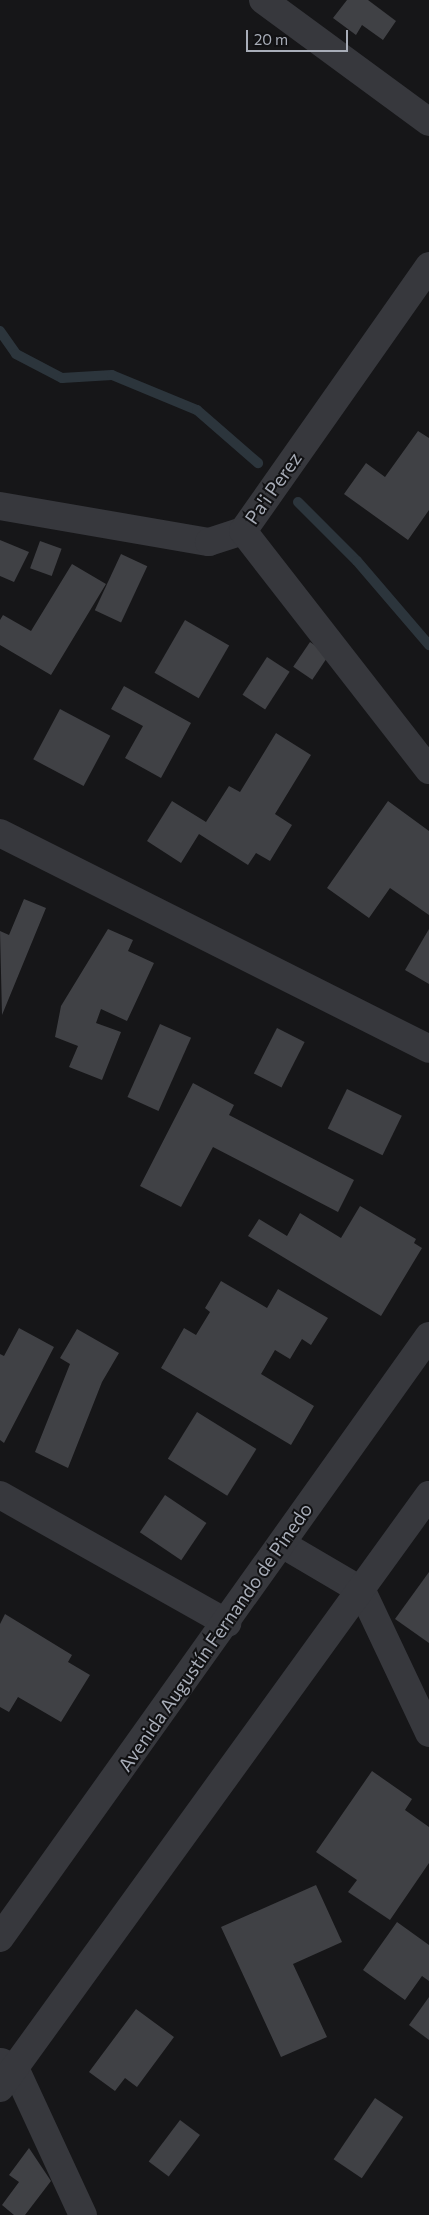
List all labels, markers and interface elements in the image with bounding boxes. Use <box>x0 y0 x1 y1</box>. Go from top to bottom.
scale bar <box>249 20 352 52</box>
text: 20 m <box>254 30 288 48</box>
street label: Pa'i Perez <box>240 448 306 528</box>
street label: Avenida Augustín Fernando de Pinedo <box>113 1498 317 1776</box>

